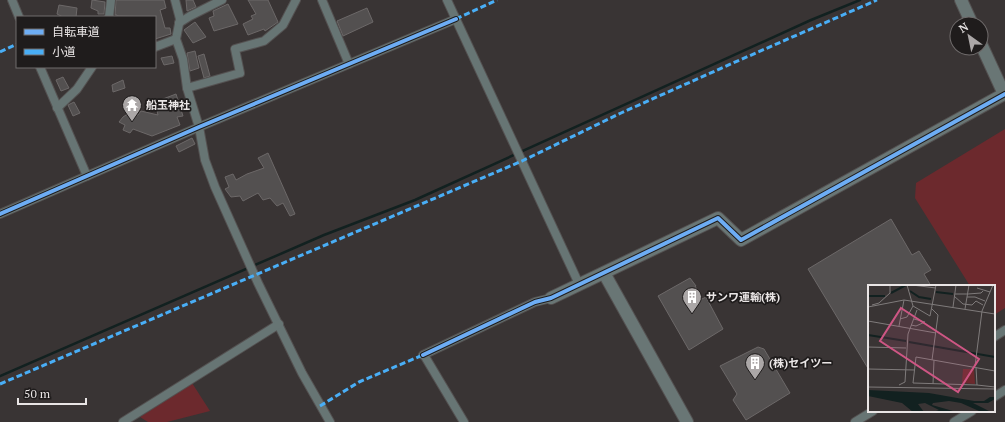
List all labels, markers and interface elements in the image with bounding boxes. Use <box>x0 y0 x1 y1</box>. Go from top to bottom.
legend <box>16 16 156 68</box>
north arrow <box>949 16 989 56</box>
text: N <box>956 19 971 36</box>
text: 自転車道 <box>52 24 100 39</box>
text: 小道 <box>52 44 76 59</box>
temple icon: 船玉神社 <box>121 94 143 122</box>
place label: 船玉神社 <box>146 98 190 112</box>
inset map <box>868 285 995 412</box>
building icon: サンワ運輸(株) <box>681 286 703 314</box>
place label: サンワ運輸(株) <box>706 290 780 304</box>
building icon: (株)セイツー <box>744 352 766 380</box>
place label: (株)セイツー <box>769 356 832 370</box>
scale bar <box>18 380 86 406</box>
text: 50 m <box>24 386 51 401</box>

